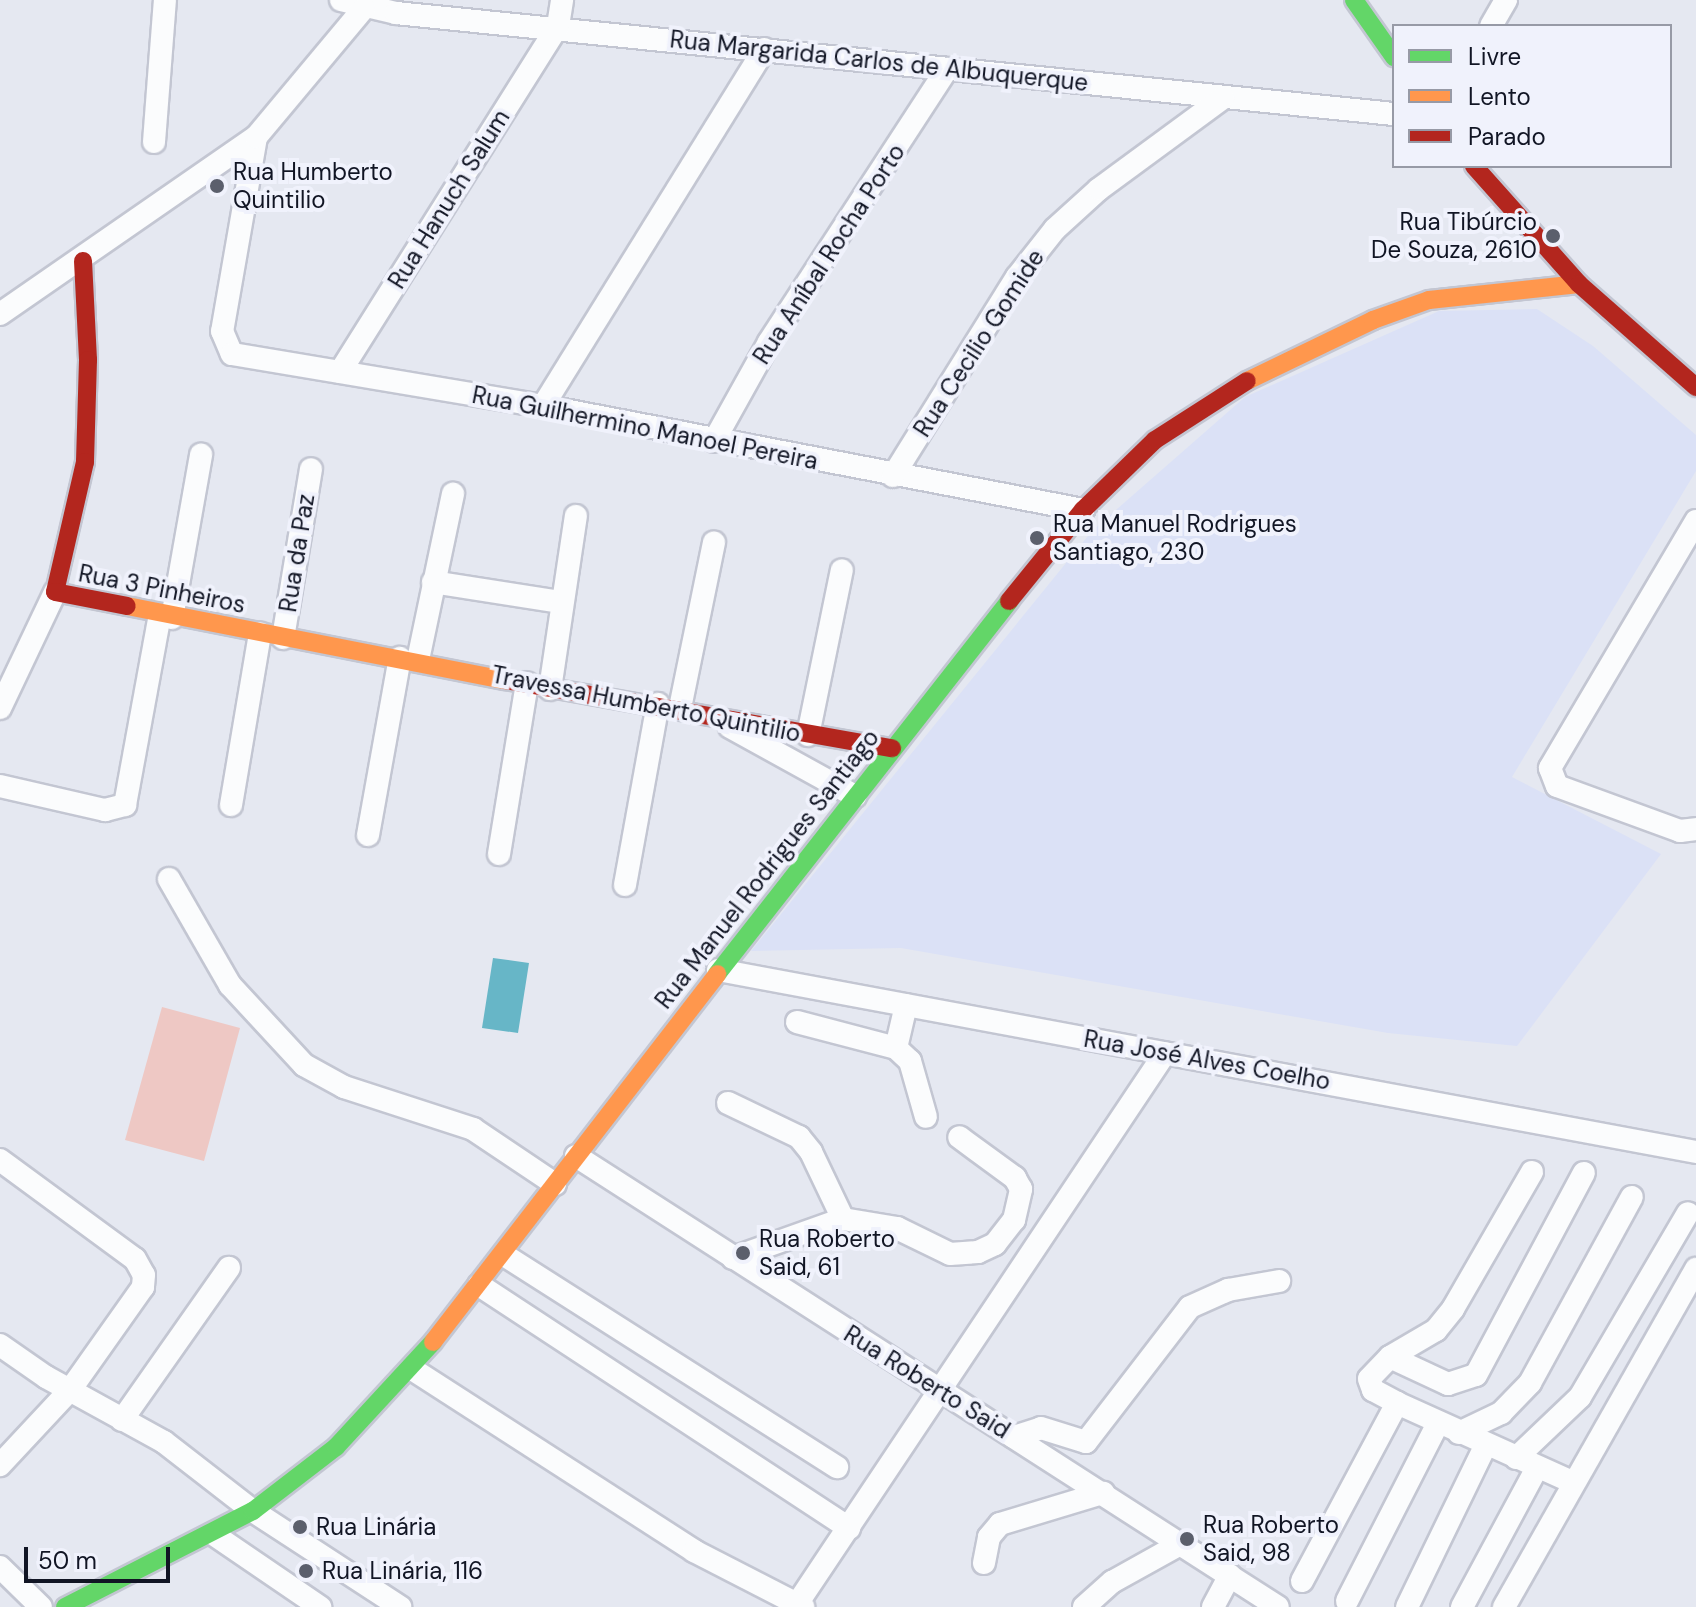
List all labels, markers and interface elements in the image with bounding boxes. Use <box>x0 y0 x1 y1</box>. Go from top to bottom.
legend <box>1392 24 1672 168</box>
street label: Rua Margarida Carlos de Albuquerque <box>668 25 1090 97</box>
text: Livre <box>1468 41 1521 72</box>
text: Lento <box>1468 81 1531 112</box>
street label: Rua Hanuch Salum <box>382 104 516 294</box>
text: Parado <box>1468 121 1546 152</box>
street label: Rua Aníbal Rocha Porto <box>747 139 911 369</box>
place label: Rua Humberto Quintilio <box>233 158 393 214</box>
marker: Rua Humberto Quintilio <box>208 177 226 195</box>
place label: Rua Tibúrcio De Souza, 2610 <box>1371 208 1537 264</box>
marker: Rua Tibúrcio De Souza, 2610 <box>1544 227 1562 245</box>
street label: Rua Cecilio Gomide <box>908 244 1050 442</box>
street label: Rua Guilhermino Manoel Pereira <box>470 380 820 476</box>
street label: Rua da Paz <box>273 492 321 614</box>
place label: Rua Manuel Rodrigues Santiago, 230 <box>1053 510 1297 566</box>
marker: Rua Manuel Rodrigues Santiago, 230 <box>1028 529 1046 547</box>
street label: Rua 3 Pinheiros <box>76 559 248 619</box>
street label: Travessa Humberto Quintilio <box>489 660 803 748</box>
street label: Rua Manuel Rodrigues Santiago <box>649 724 885 1014</box>
street label: Rua José Alves Coelho <box>1082 1024 1332 1096</box>
place label: Rua Roberto Said, 61 <box>759 1225 895 1281</box>
marker: Rua Roberto Said, 61 <box>734 1244 752 1262</box>
street label: Rua Roberto Said <box>839 1319 1015 1445</box>
place label: Rua Roberto Said, 98 <box>1203 1511 1339 1567</box>
place label: Rua Linária <box>316 1513 436 1541</box>
marker: Rua Linária <box>291 1518 309 1536</box>
marker: Rua Roberto Said, 98 <box>1178 1530 1196 1548</box>
scale bar <box>28 1531 174 1581</box>
text: 50 m <box>38 1545 97 1576</box>
place label: Rua Linária, 116 <box>322 1557 483 1585</box>
marker: Rua Linária, 116 <box>297 1562 315 1580</box>

